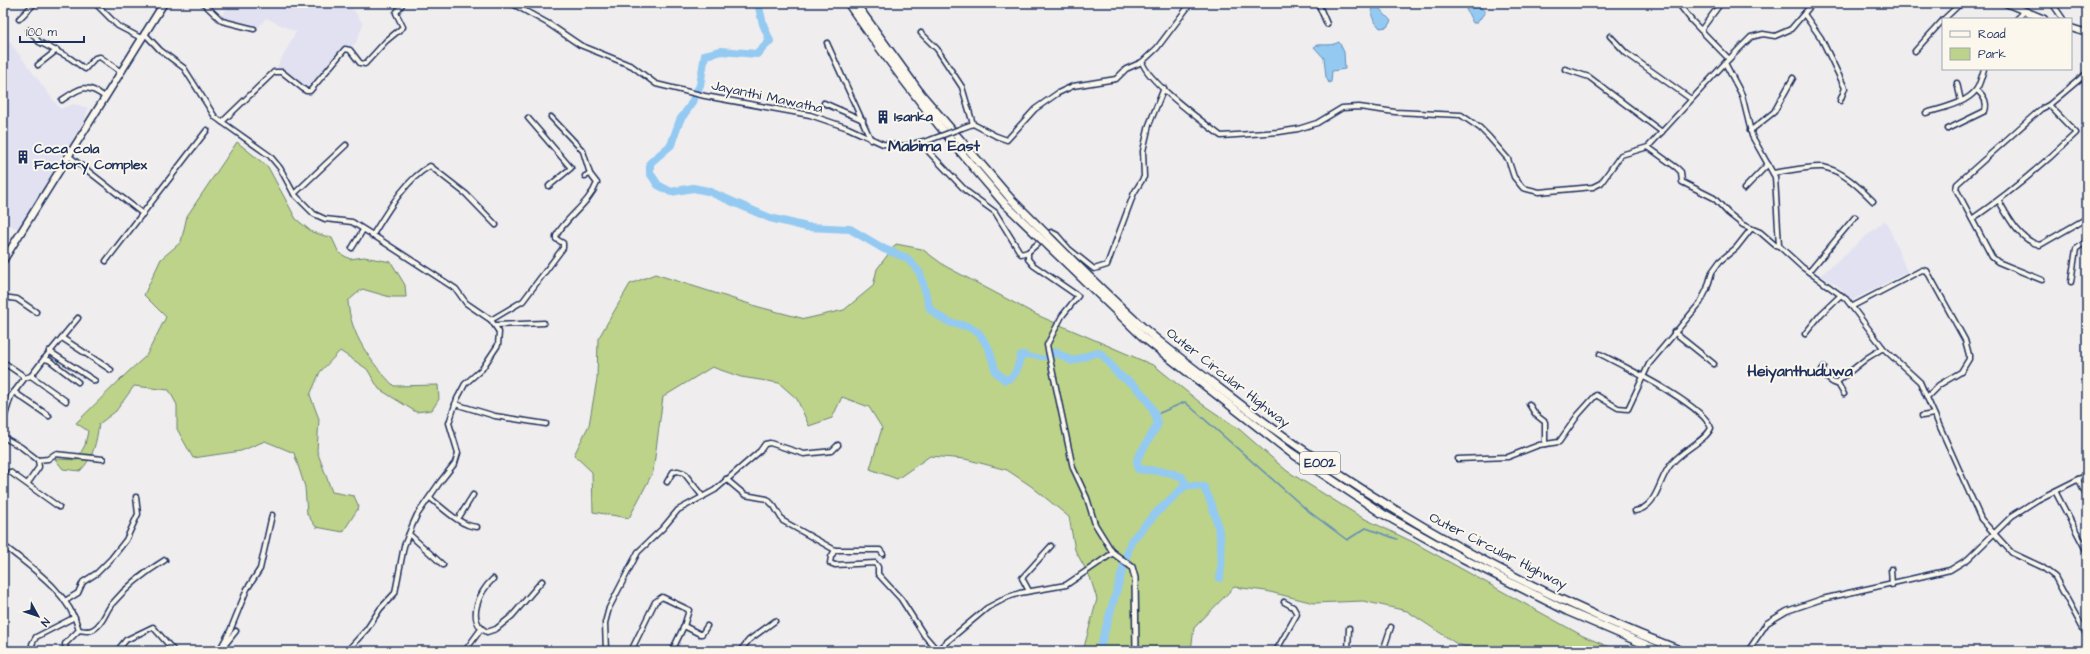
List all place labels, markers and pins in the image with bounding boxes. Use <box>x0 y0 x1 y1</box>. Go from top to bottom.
place label: Isanka <box>894 107 934 127</box>
building icon: Isanka <box>875 109 891 125</box>
place label: Coca cola Factory Complex <box>34 139 147 175</box>
building icon: Coca cola Factory Complex <box>15 149 31 165</box>

